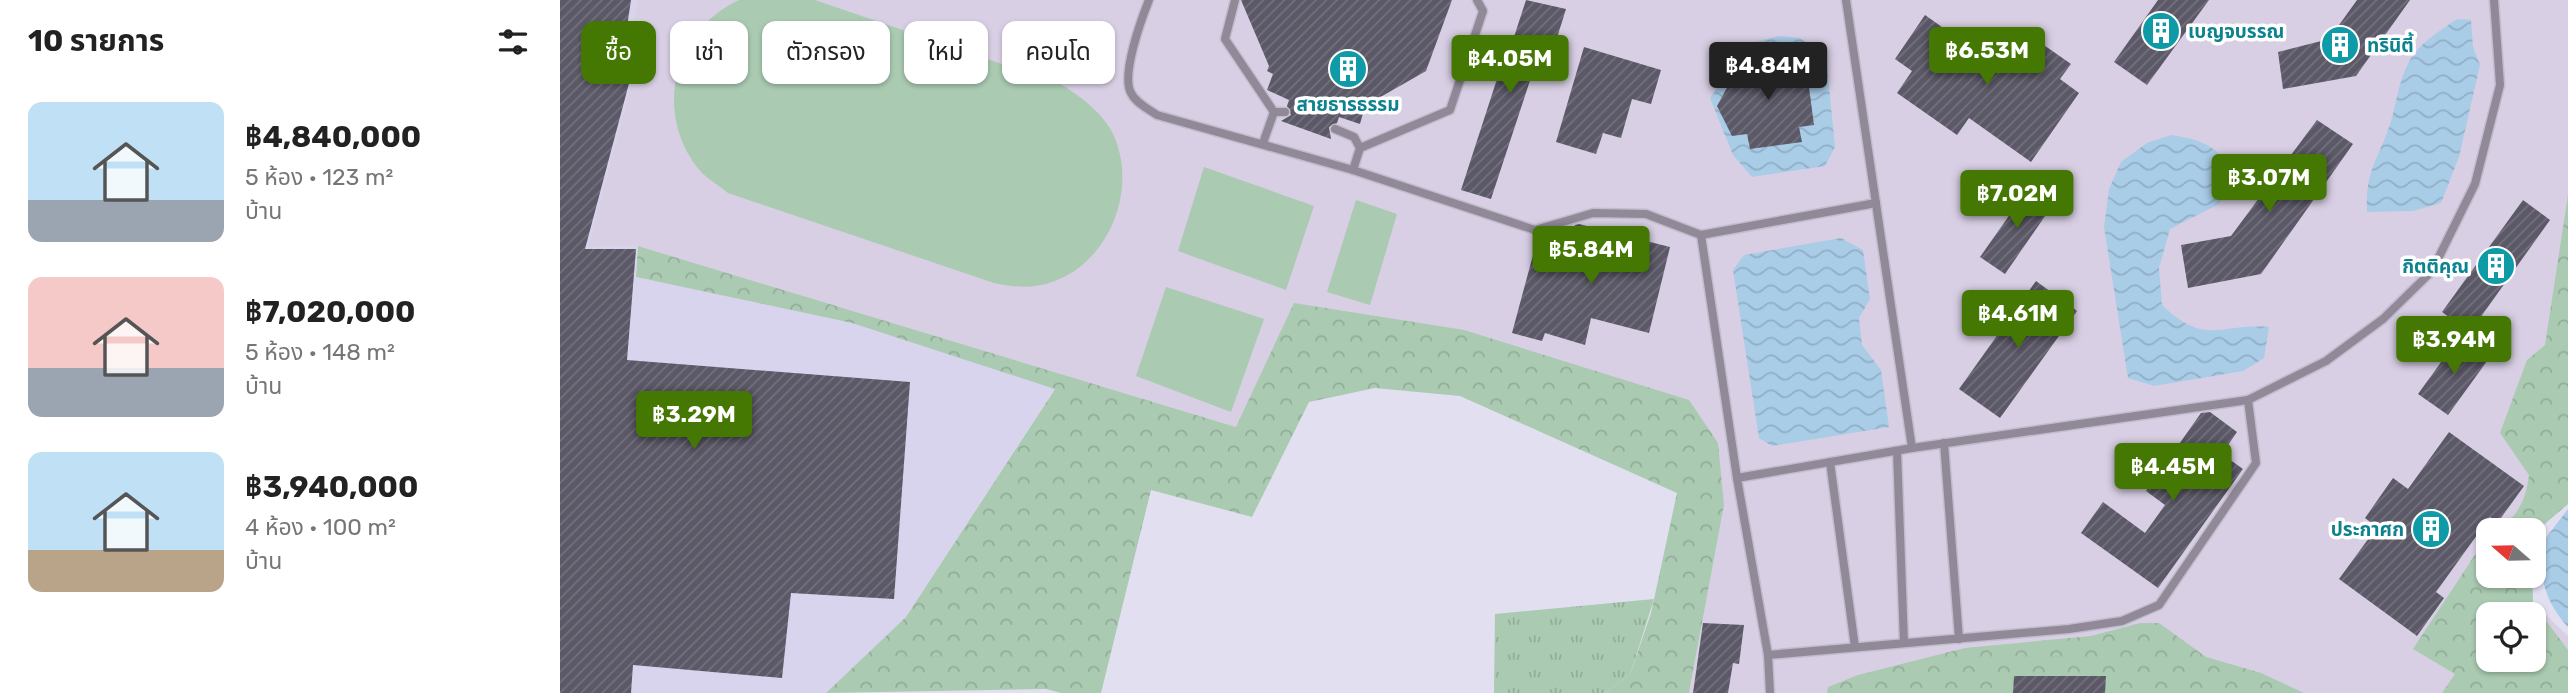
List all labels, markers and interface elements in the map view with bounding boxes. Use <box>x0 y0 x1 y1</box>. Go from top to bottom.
building icon: เบญจบรรณ <box>2140 10 2182 52</box>
place label: เบญจบรรณ <box>2188 20 2284 43</box>
chip: ซื้อ <box>581 21 656 84</box>
chip: เช่า <box>670 21 748 84</box>
chip: ตัวกรอง <box>762 21 890 84</box>
chip: ใหม่ <box>904 21 988 84</box>
chip: คอนโด <box>1002 21 1115 84</box>
text: 10 รายการ <box>28 23 164 59</box>
icon: filters <box>494 23 532 61</box>
building icon: ทรินิตี้ <box>2319 24 2361 66</box>
pin: ฿6.53M <box>1930 28 2044 87</box>
place label: ทรินิตี้ <box>2367 32 2414 57</box>
pin: ฿4.05M <box>1453 36 1567 95</box>
text: ฿6.53M <box>1945 36 2029 64</box>
pin: ฿4.84M <box>1711 42 1825 102</box>
text: ฿4.05M <box>1468 44 1552 72</box>
building icon: สายธารธรรม <box>1327 48 1369 90</box>
text: ฿4.84M <box>1725 51 1811 79</box>
place label: สายธารธรรม <box>1297 93 1399 116</box>
text: ฿4,840,000 <box>245 119 421 155</box>
icon: home <box>84 130 168 214</box>
pin: ฿3.07M <box>2212 154 2326 214</box>
text: 5 ห้อง · 123 m² <box>245 163 393 191</box>
text: ฿3.07M <box>2228 163 2310 191</box>
pin: ฿7.02M <box>1960 170 2074 230</box>
text: ฿7.02M <box>1976 179 2058 207</box>
text: บ้าน <box>245 197 282 225</box>
pin: ฿5.84M <box>1534 226 1648 286</box>
text: ฿5.84M <box>1549 235 1633 263</box>
building icon: กิตติคุณ <box>2475 245 2517 287</box>
place label: กิตติคุณ <box>2402 255 2469 278</box>
pin: ฿4.61M <box>1961 290 2075 350</box>
text: ฿7,020,000 <box>245 294 415 330</box>
text: ฿4.61M <box>1978 299 2058 327</box>
icon: home <box>84 305 168 389</box>
pin: ฿3.94M <box>2397 316 2511 376</box>
text: ฿3.94M <box>2412 325 2496 353</box>
text: 5 ห้อง · 148 m² <box>245 338 395 366</box>
text: บ้าน <box>245 372 282 400</box>
pin: ฿3.29M <box>637 392 751 451</box>
text: ฿3.29M <box>652 400 736 428</box>
pin: ฿4.45M <box>2116 444 2230 503</box>
text: ฿4.45M <box>2131 452 2215 480</box>
text: ฿3,940,000 <box>245 469 418 505</box>
icon: home <box>84 480 168 564</box>
building icon: ประกาศก <box>2410 508 2452 550</box>
text: 4 ห้อง · 100 m² <box>245 513 396 541</box>
place label: ประกาศก <box>2331 518 2404 541</box>
north arrow <box>2476 518 2546 588</box>
map controls <box>2476 518 2546 672</box>
text: บ้าน <box>245 547 282 575</box>
button: locate <box>2476 602 2546 672</box>

